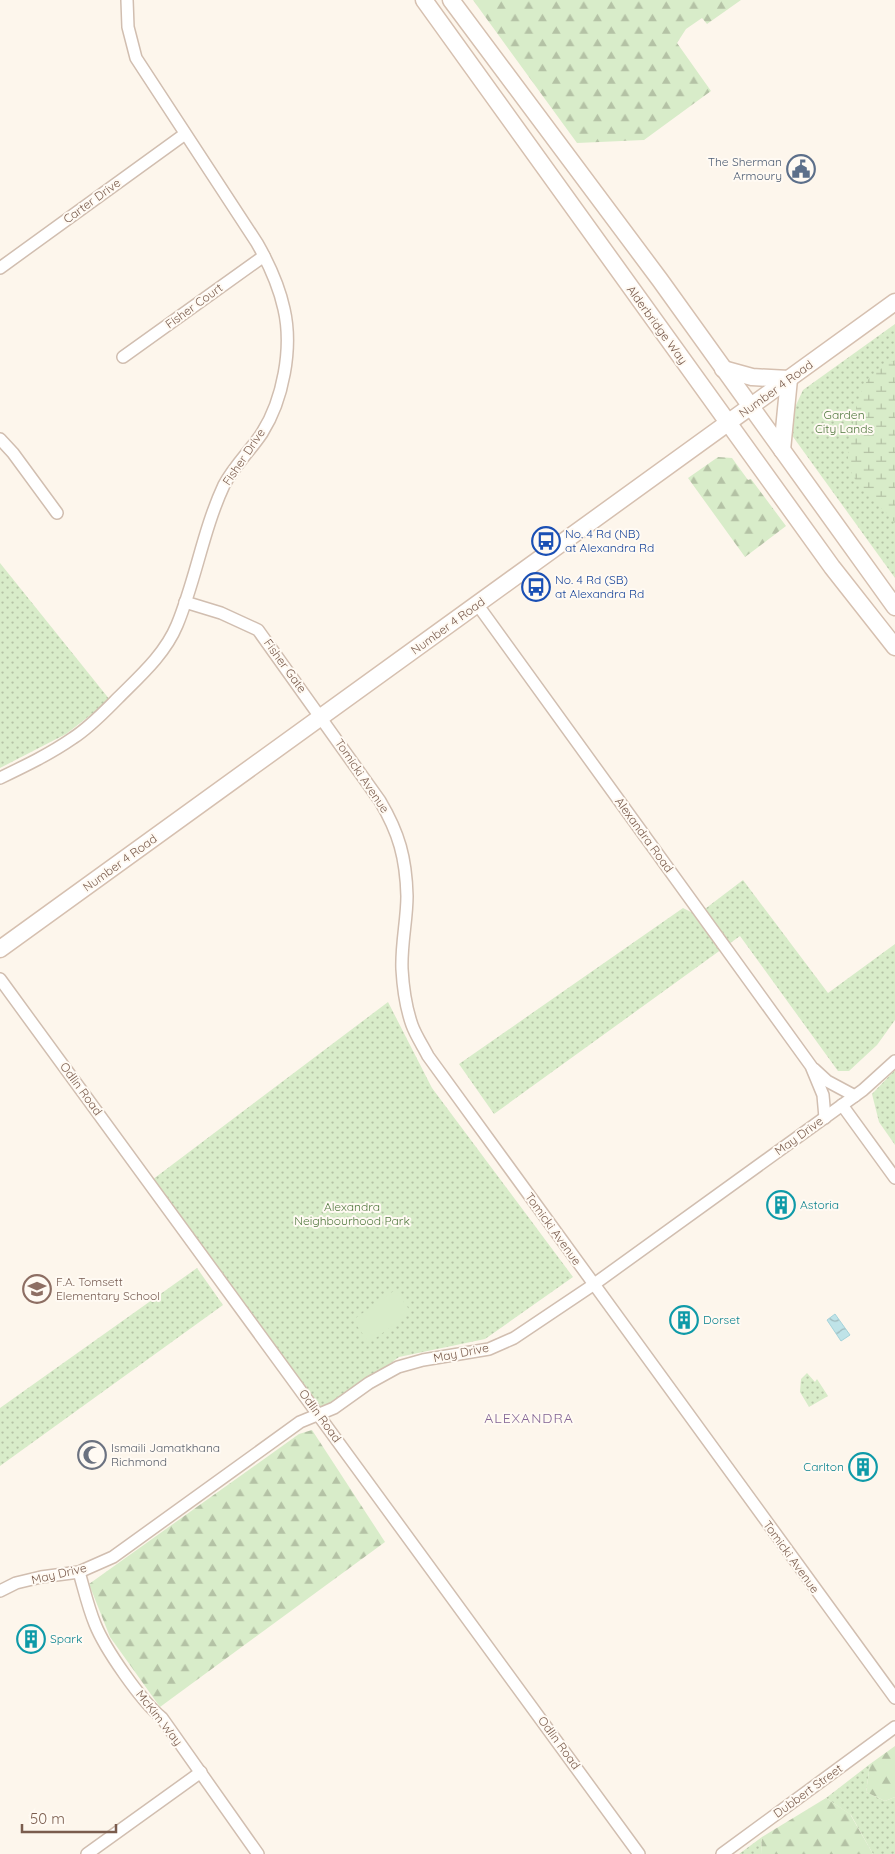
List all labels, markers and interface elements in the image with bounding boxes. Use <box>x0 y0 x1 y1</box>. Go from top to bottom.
place label: The Sherman Armoury <box>708 154 782 183</box>
public building icon: The Sherman Armoury <box>786 154 816 184</box>
street label: Carter Drive <box>60 175 124 226</box>
street label: Fisher Court <box>162 280 225 331</box>
street label: Alderbridge Way <box>624 282 691 367</box>
street label: Number 4 Road <box>736 357 816 420</box>
park label: Garden City Lands <box>815 407 873 436</box>
street label: Fisher Drive <box>219 425 268 488</box>
bus stop icon: No. 4 Rd (NB) at Alexandra Rd <box>531 526 561 556</box>
place label: No. 4 Rd (NB) at Alexandra Rd <box>565 526 654 555</box>
bus stop icon: No. 4 Rd (SB) at Alexandra Rd <box>521 572 551 602</box>
place label: No. 4 Rd (SB) at Alexandra Rd <box>555 572 644 601</box>
street label: Number 4 Road <box>408 594 488 657</box>
street label: Fisher Gate <box>261 636 310 696</box>
street label: Tomicki Avenue <box>332 736 393 816</box>
street label: Alexandra Road <box>612 794 677 875</box>
street label: Number 4 Road <box>80 831 160 894</box>
street label: Odlin Road <box>57 1059 106 1118</box>
street label: May Drive <box>772 1113 826 1158</box>
street label: Tomicki Avenue <box>522 1189 585 1268</box>
building icon: Astoria <box>766 1190 796 1220</box>
place label: Astoria <box>800 1197 839 1212</box>
park label: Alexandra Neighbourhood Park <box>294 1199 410 1228</box>
school or university icon: F.A. Tomsett Elementary School <box>22 1274 52 1304</box>
place label: F.A. Tomsett Elementary School <box>56 1274 160 1303</box>
building icon: Dorset <box>669 1305 699 1335</box>
place label: Dorset <box>703 1312 740 1327</box>
street label: May Drive <box>432 1340 490 1365</box>
street label: Odlin Road <box>296 1386 345 1445</box>
district label: ALEXANDRA <box>484 1409 574 1427</box>
mosque icon: Ismaili Jamatkhana Richmond <box>77 1440 107 1470</box>
place label: Ismaili Jamatkhana Richmond <box>111 1440 220 1469</box>
building icon: Carlton <box>848 1452 878 1482</box>
place label: Carlton <box>803 1459 844 1474</box>
street label: Tomicki Avenue <box>760 1517 823 1596</box>
street label: May Drive <box>30 1560 88 1587</box>
building icon: Spark <box>16 1624 46 1654</box>
place label: Spark <box>50 1631 82 1646</box>
street label: McKim Way <box>133 1687 186 1749</box>
street label: Odlin Road <box>535 1713 584 1772</box>
street label: Dubbert Street <box>770 1761 845 1821</box>
scale bar <box>22 1802 116 1834</box>
text: 50 m <box>30 1809 65 1828</box>

